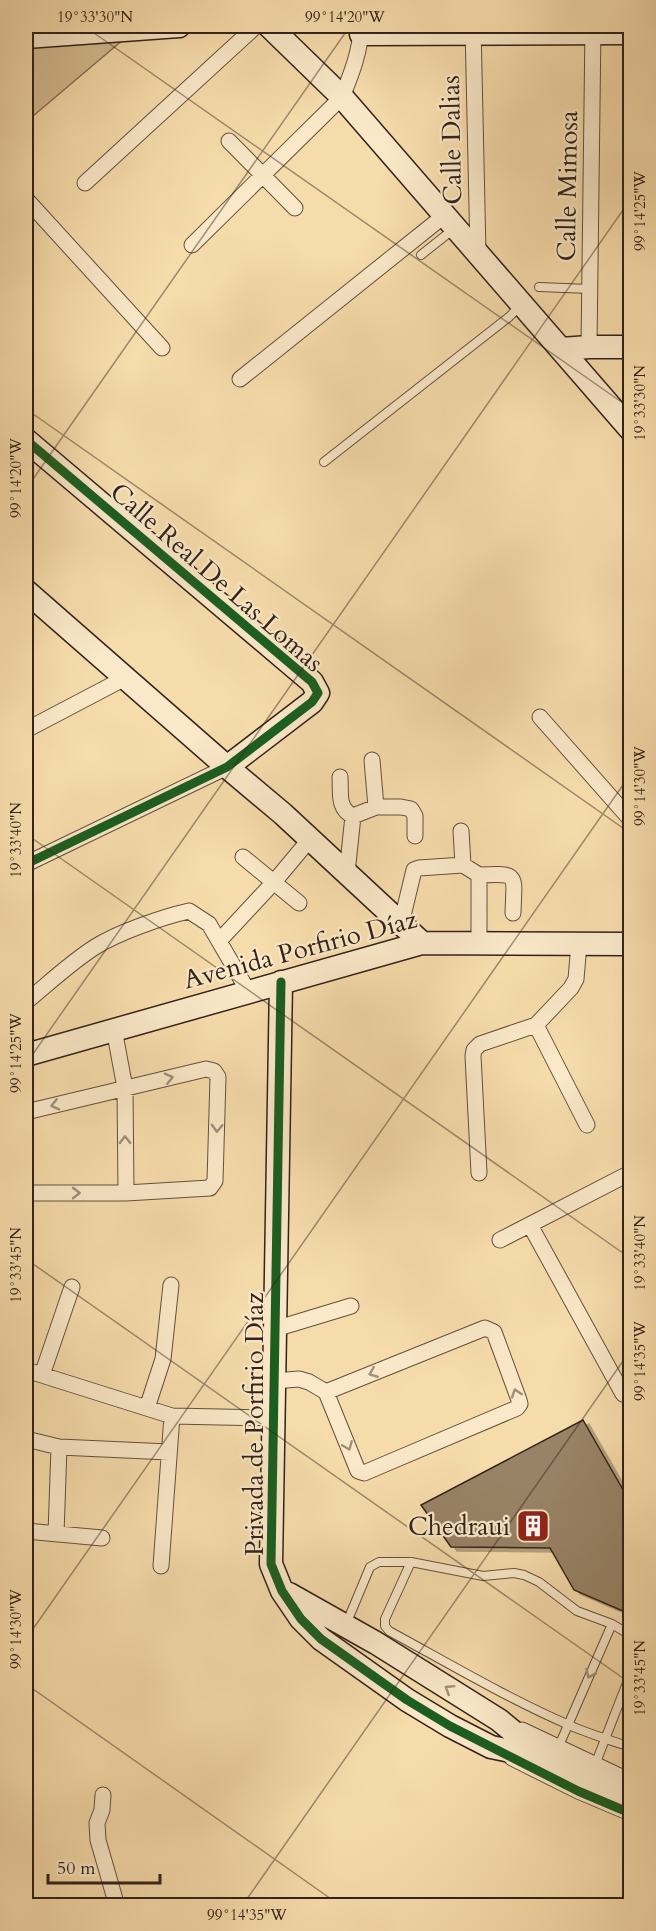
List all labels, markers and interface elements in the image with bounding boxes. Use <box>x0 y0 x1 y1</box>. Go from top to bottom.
text: 19°33'30"N <box>57 7 133 27</box>
text: 99°14'20"W <box>305 7 385 27</box>
street label: Calle Dalias <box>433 75 470 205</box>
street label: Calle Mimosa <box>549 110 586 262</box>
text: 99°14'25"W <box>630 171 650 251</box>
text: 19°33'30"N <box>630 365 650 441</box>
text: 99°14'20"W <box>6 438 26 518</box>
street label: Calle Real De Las Lomas <box>103 475 331 680</box>
text: 99°14'30"W <box>630 746 650 826</box>
text: 19°33'40"N <box>6 802 26 878</box>
street label: Avenida Porfirio Díaz <box>180 901 421 997</box>
text: 99°14'25"W <box>6 1013 26 1093</box>
one-way arrow <box>164 1072 174 1085</box>
one-way arrow <box>50 1097 60 1110</box>
one-way arrow <box>210 1123 223 1132</box>
one-way arrow <box>119 1136 131 1145</box>
one-way arrow <box>71 1187 80 1199</box>
text: 19°33'40"N <box>630 1215 650 1291</box>
text: 19°33'45"N <box>6 1227 26 1303</box>
street label: Privada de Porfirio Díaz <box>237 1292 272 1556</box>
text: 99°14'35"W <box>630 1321 650 1401</box>
one-way arrow <box>368 1365 379 1378</box>
one-way arrow <box>511 1388 524 1399</box>
one-way arrow <box>341 1439 353 1450</box>
building icon: Chedraui <box>515 1508 551 1544</box>
place label: Chedraui <box>408 1509 510 1544</box>
text: 99°14'30"W <box>6 1589 26 1669</box>
text: 19°33'45"N <box>630 1640 650 1716</box>
one-way arrow <box>586 1668 598 1679</box>
one-way arrow <box>445 1685 455 1697</box>
scale bar <box>48 1847 160 1885</box>
text: 50 m <box>57 1856 96 1881</box>
text: 99°14'35"W <box>207 1905 287 1925</box>

